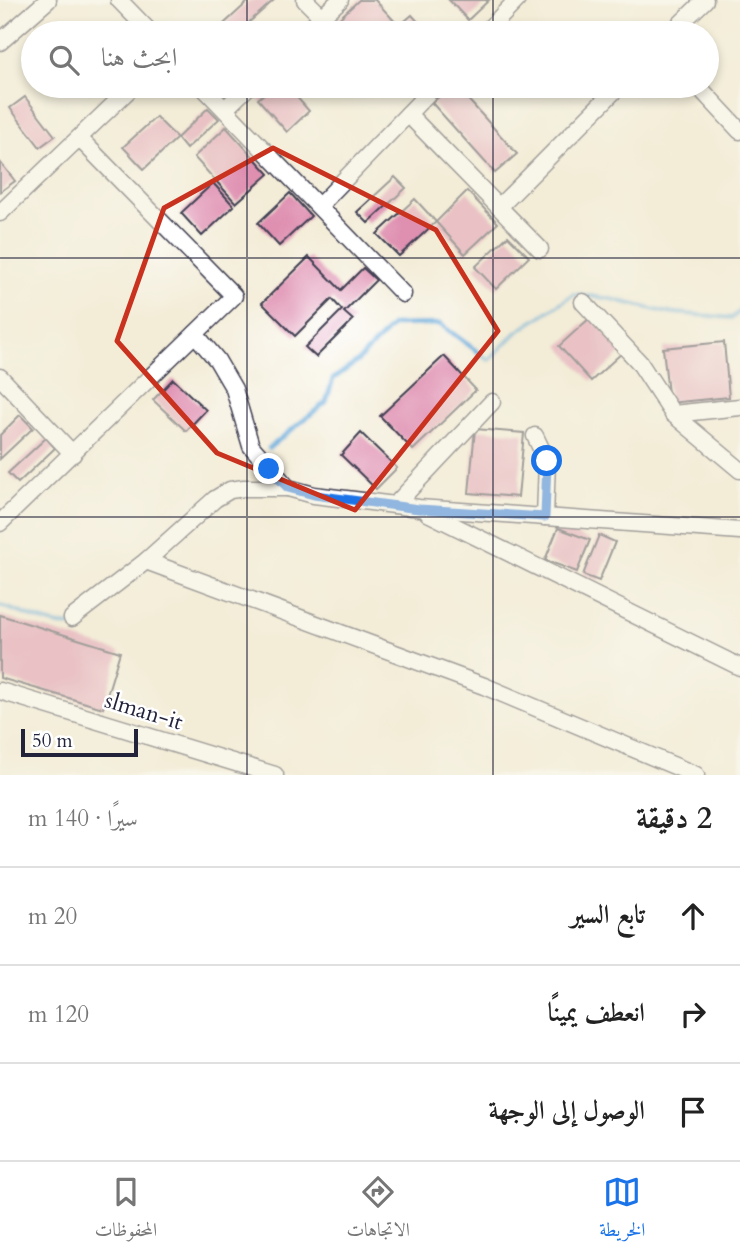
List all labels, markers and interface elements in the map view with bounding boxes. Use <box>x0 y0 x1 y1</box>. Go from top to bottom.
search box <box>21 21 719 98</box>
text: ابحث هنا <box>101 40 177 75</box>
icon: search <box>45 41 83 79</box>
route start <box>531 445 562 476</box>
route end <box>253 453 284 484</box>
street label: slman-it <box>101 684 187 738</box>
scale bar <box>21 726 138 758</box>
text: 50 m <box>32 728 73 754</box>
text: 2 دقيقة <box>636 798 712 839</box>
text: سيرًا · 140 m <box>28 803 138 834</box>
text: تابع السير <box>570 897 645 932</box>
icon: ahead <box>674 897 712 935</box>
text: 20 m <box>28 901 77 932</box>
text: انعطف يمينًا <box>547 995 645 1030</box>
icon: right <box>674 995 712 1033</box>
text: 120 m <box>28 999 89 1030</box>
text: الوصول إلى الوجهة <box>489 1093 645 1128</box>
icon: arrive <box>674 1093 712 1131</box>
tab: المحفوظات <box>95 1173 157 1248</box>
tab: الاتجاهات <box>346 1173 410 1248</box>
tab: الخريطة <box>599 1173 645 1248</box>

